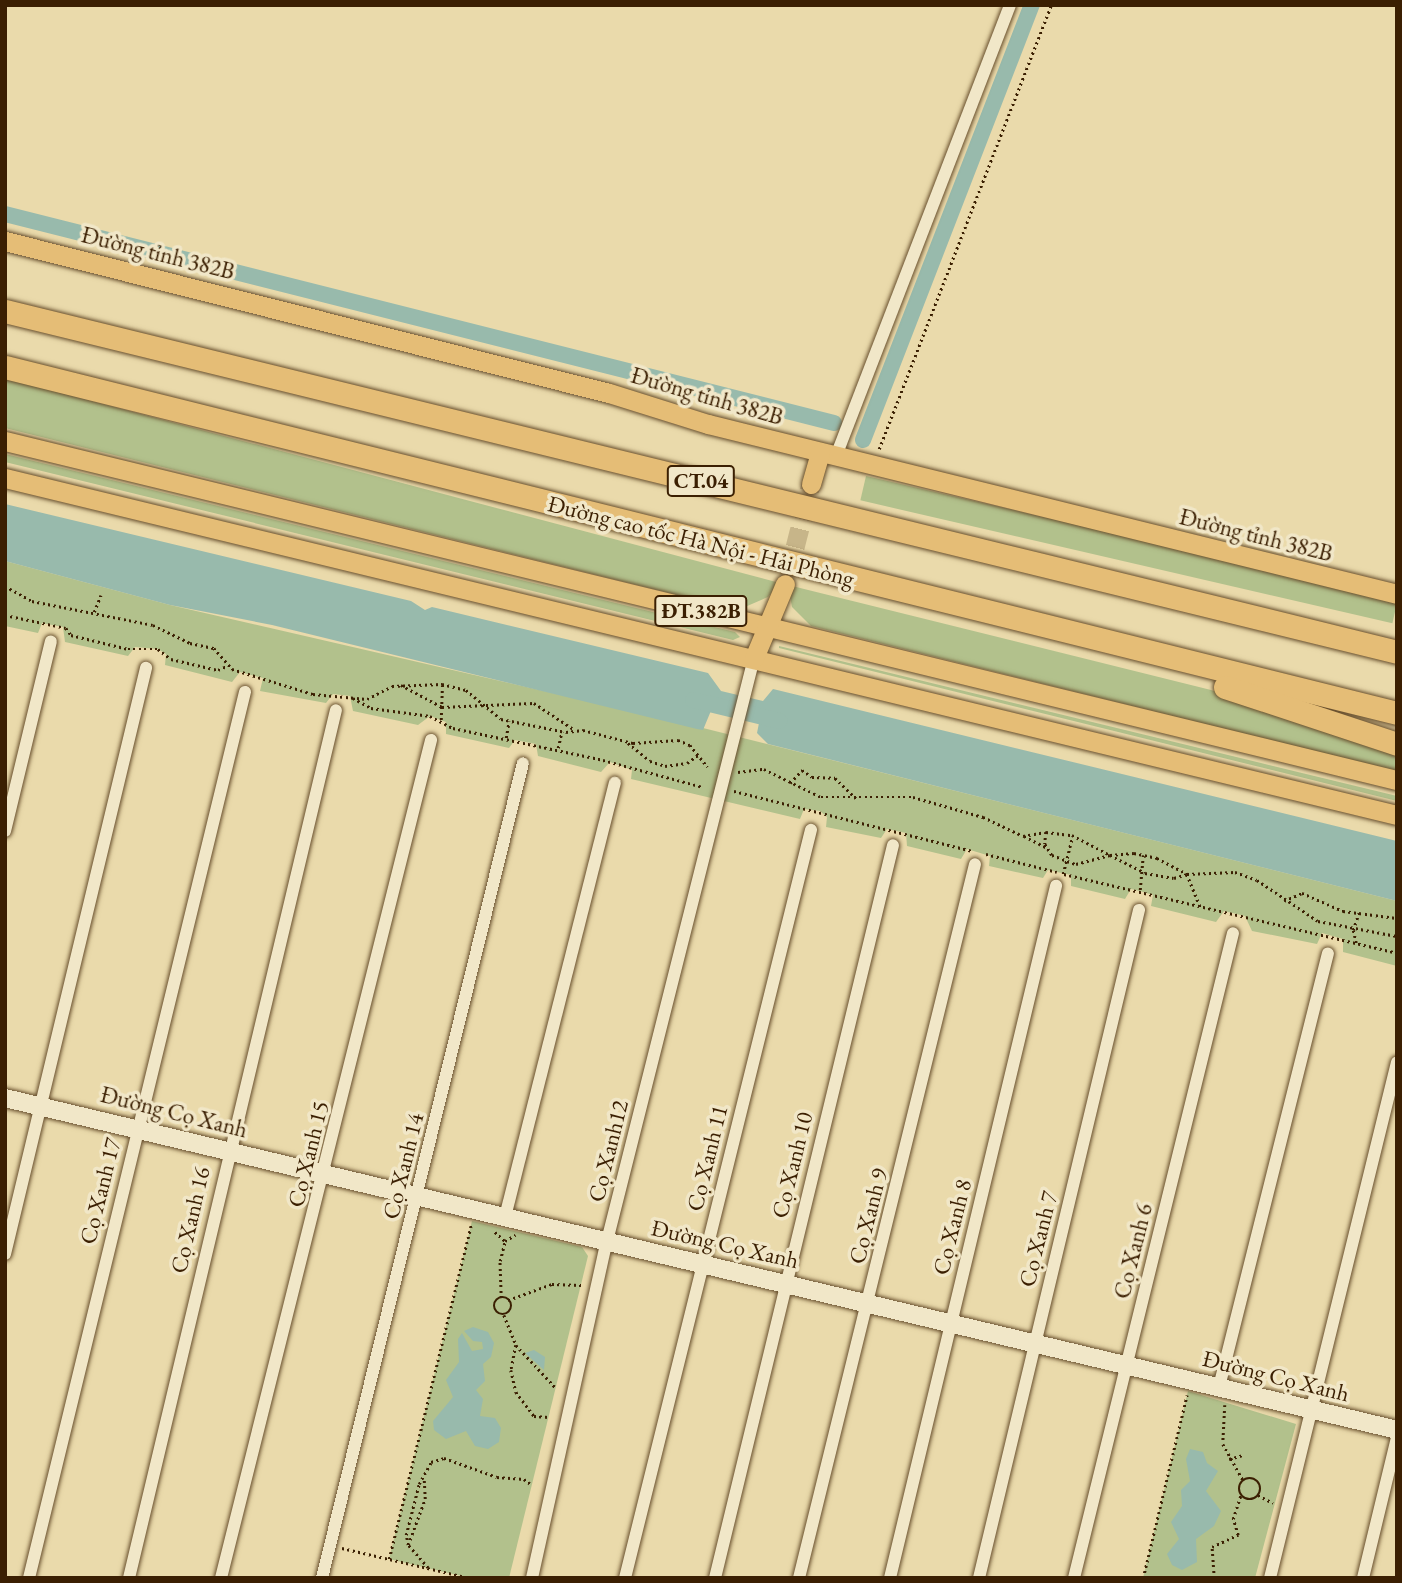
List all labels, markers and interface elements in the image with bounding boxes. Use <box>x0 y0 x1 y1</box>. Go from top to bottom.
street label: Đường tỉnh 382B <box>79 221 237 285</box>
street label: Đường tỉnh 382B <box>628 361 786 431</box>
road number: CT.04 <box>666 463 736 498</box>
street label: Đường cao tốc Hà Nội - Hải Phòng <box>545 490 857 592</box>
street label: Đường tỉnh 382B <box>1177 503 1335 567</box>
road number: ĐT.382B <box>654 594 748 628</box>
street label: Đường Cọ Xanh <box>98 1080 250 1144</box>
street label: Cọ Xanh12 <box>582 1097 634 1205</box>
street label: Cọ Xanh 15 <box>281 1098 335 1210</box>
street label: Cọ Xanh 11 <box>680 1102 734 1214</box>
street label: Cọ Xanh 10 <box>765 1109 819 1221</box>
street label: Cọ Xanh 14 <box>376 1110 430 1222</box>
street label: Cọ Xanh 17 <box>73 1135 127 1247</box>
street label: Cọ Xanh 16 <box>164 1164 216 1276</box>
street label: Cọ Xanh 9 <box>843 1165 893 1267</box>
street label: Cọ Xanh 8 <box>927 1176 977 1278</box>
street label: Cọ Xanh 7 <box>1013 1188 1063 1290</box>
street label: Cọ Xanh 6 <box>1108 1200 1158 1302</box>
street label: Đường Cọ Xanh <box>649 1214 801 1274</box>
street label: Đường Cọ Xanh <box>1200 1344 1352 1408</box>

